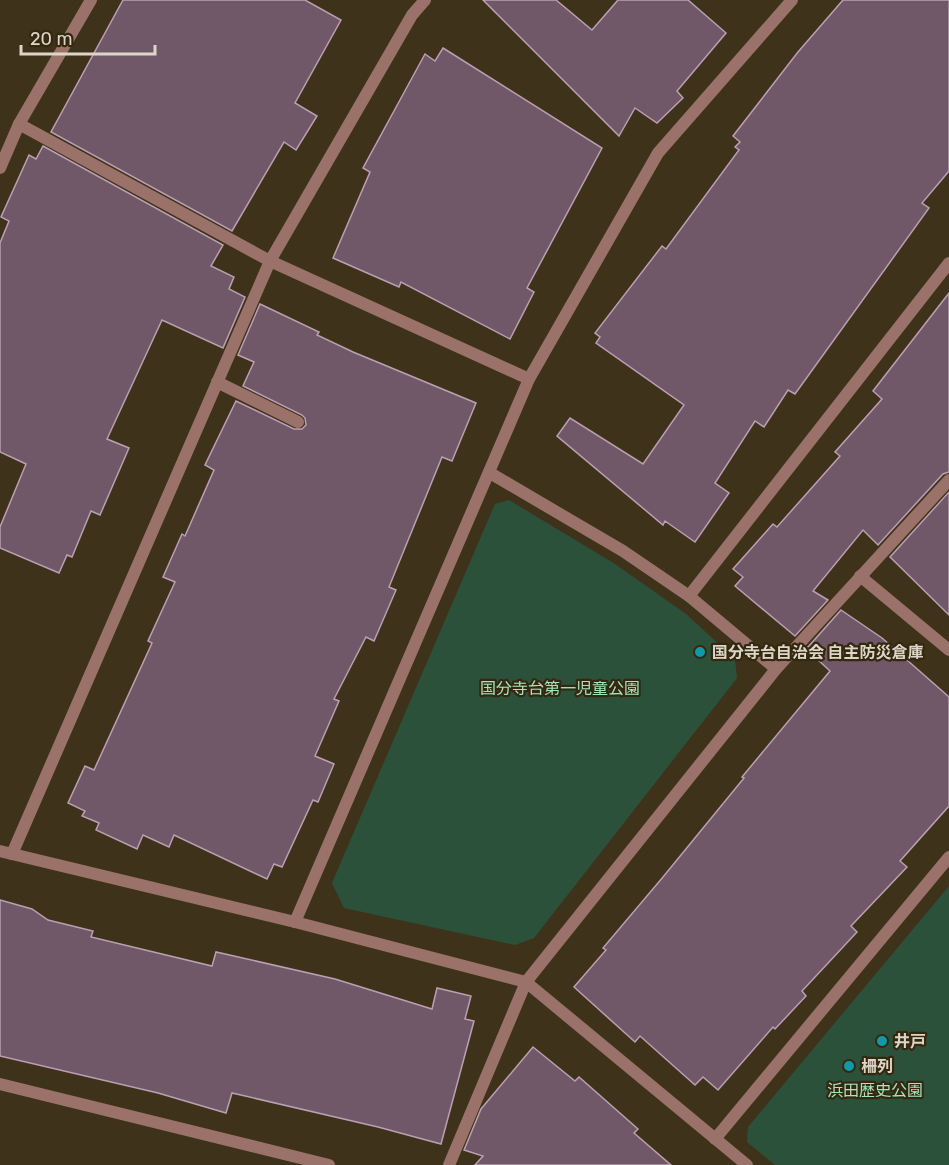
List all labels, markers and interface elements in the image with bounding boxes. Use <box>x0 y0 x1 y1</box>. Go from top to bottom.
scale bar <box>21 18 154 56</box>
text: 20 m <box>30 28 72 50</box>
place label: 国分寺台自治会 自主防災倉庫 <box>712 643 923 662</box>
marker: 国分寺台自治会 自主防災倉庫 <box>693 645 707 659</box>
park label: 国分寺台第一児童公園 <box>480 679 640 698</box>
place label: 井戸 <box>894 1032 926 1051</box>
marker: 井戸 <box>875 1034 889 1048</box>
place label: 柵列 <box>861 1057 893 1076</box>
marker: 柵列 <box>842 1059 856 1073</box>
park label: 浜田歴史公園 <box>827 1081 923 1100</box>

